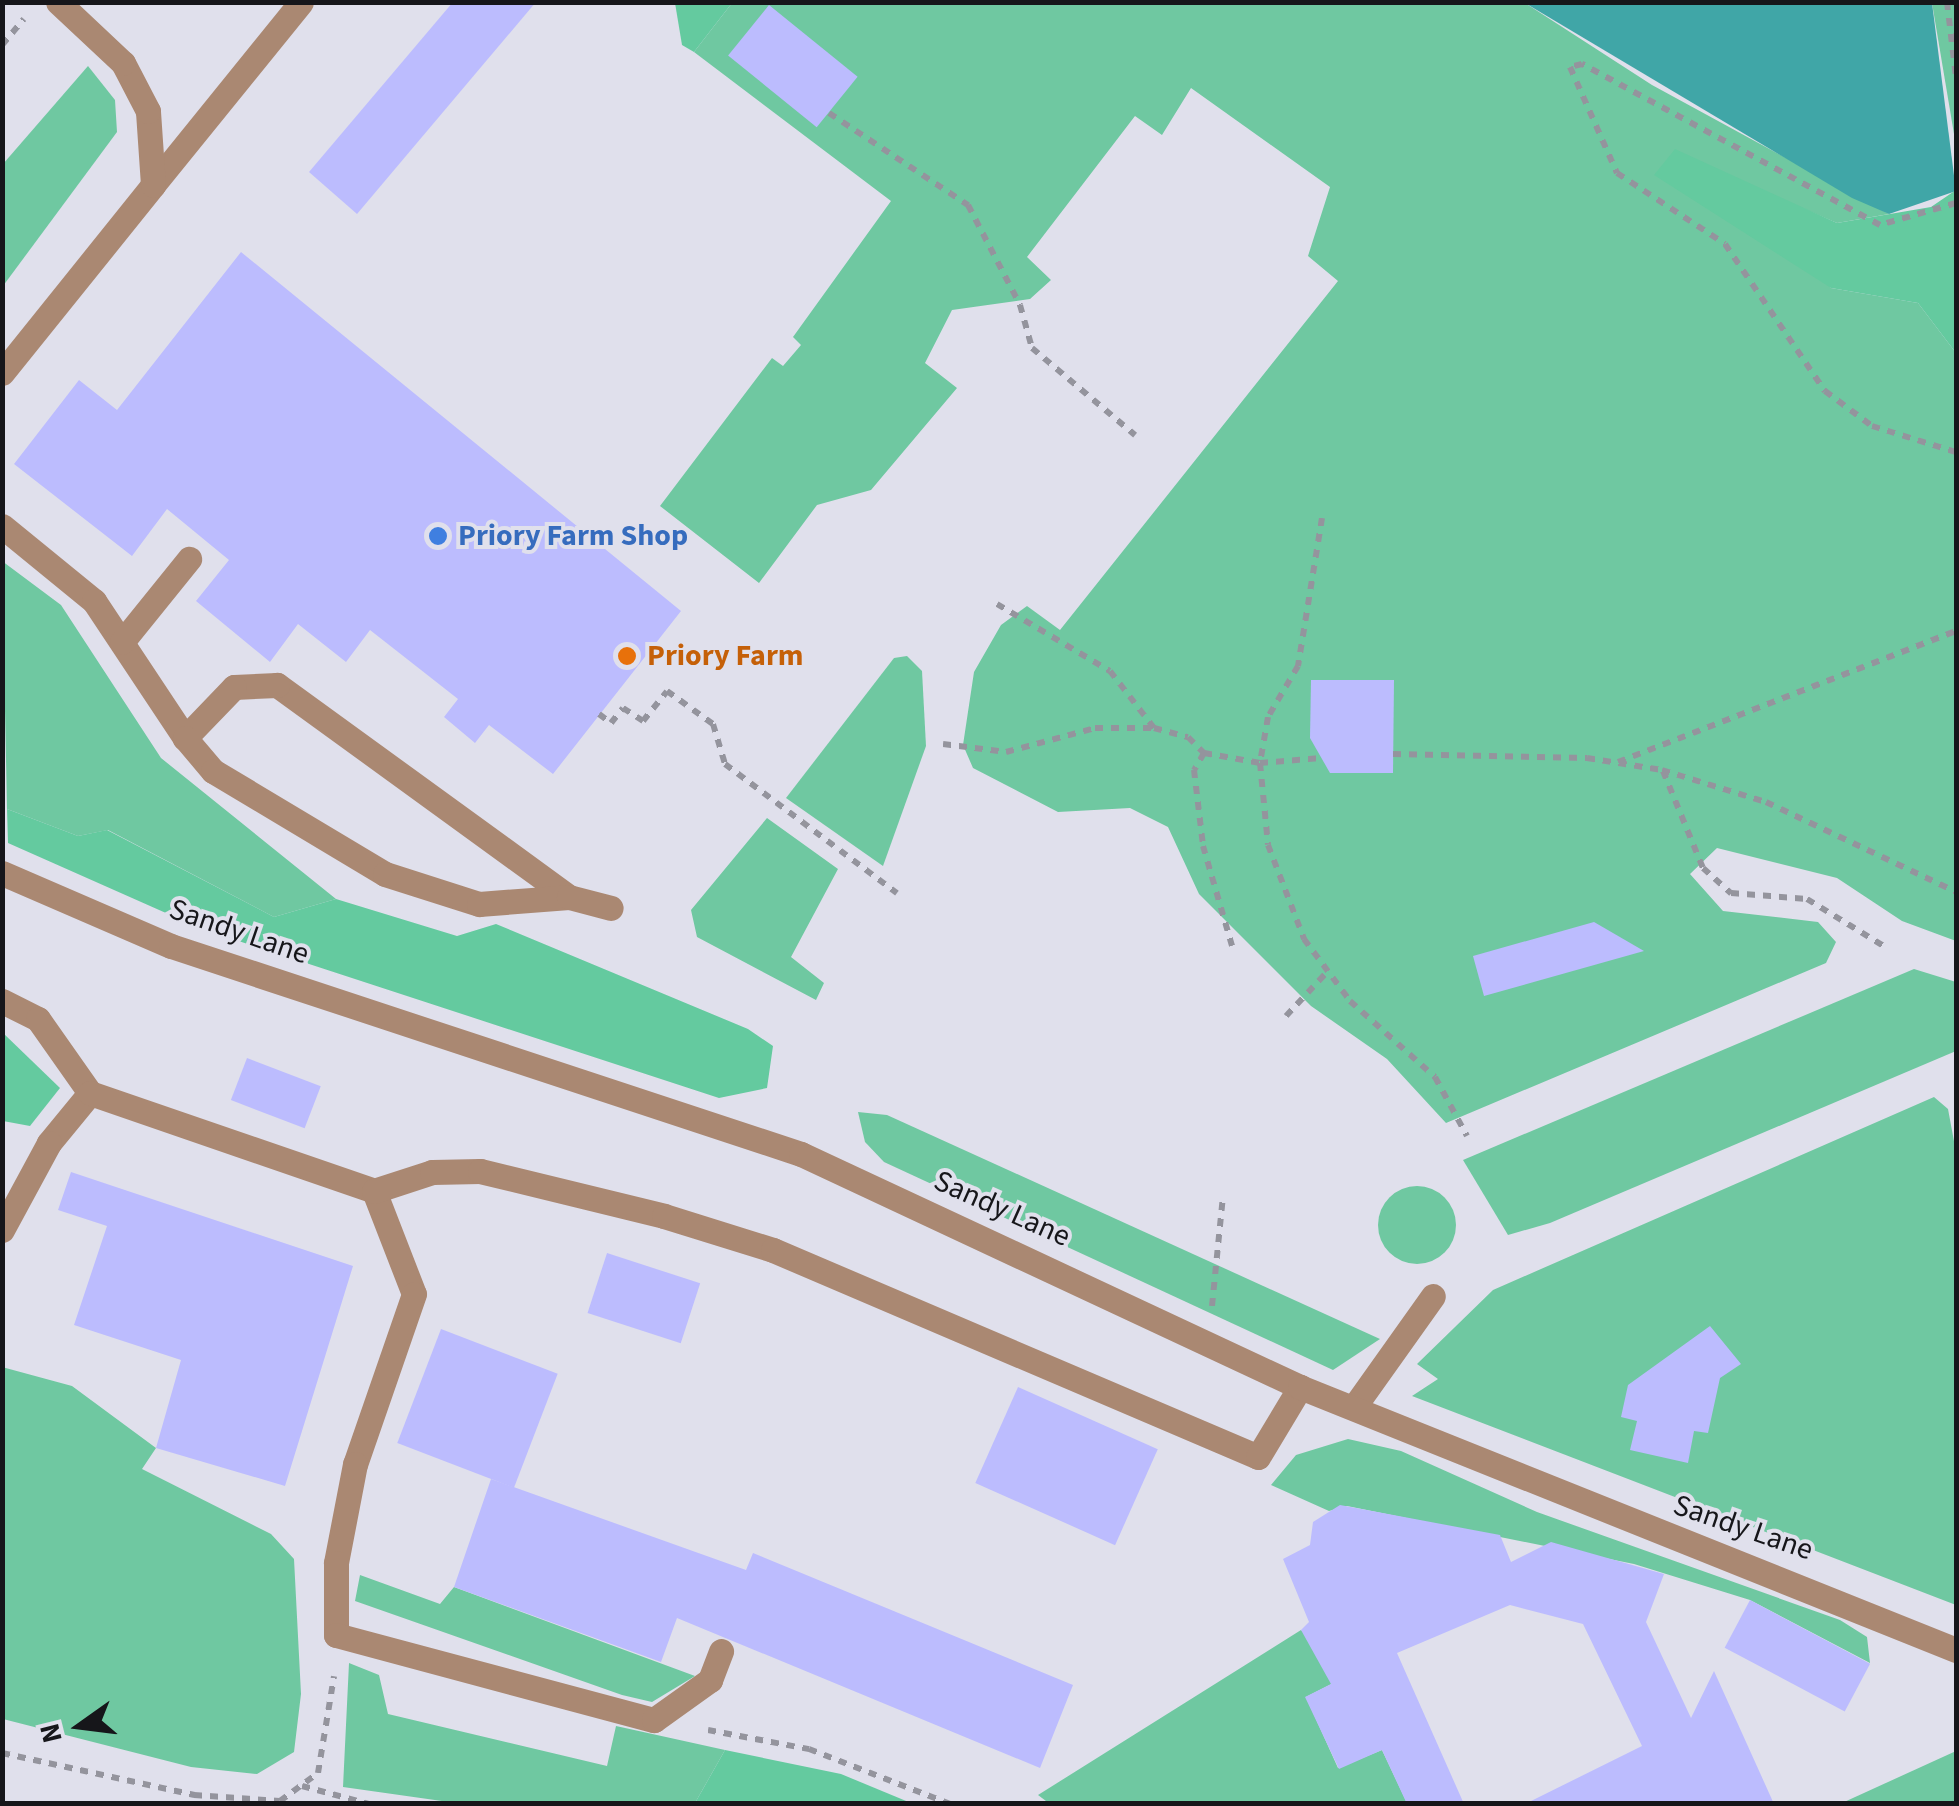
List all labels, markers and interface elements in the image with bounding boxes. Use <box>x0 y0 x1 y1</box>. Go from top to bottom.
place label: Priory Farm Shop <box>458 518 688 554</box>
marker: Priory Farm Shop <box>427 525 449 547</box>
place label: Priory Farm <box>647 638 804 674</box>
marker: Priory Farm <box>616 645 638 667</box>
street label: Sandy Lane <box>164 891 314 973</box>
street label: Sandy Lane <box>928 1163 1076 1255</box>
street label: Sandy Lane <box>1668 1487 1818 1569</box>
north arrow <box>30 1676 130 1776</box>
text: N <box>29 1719 73 1747</box>

